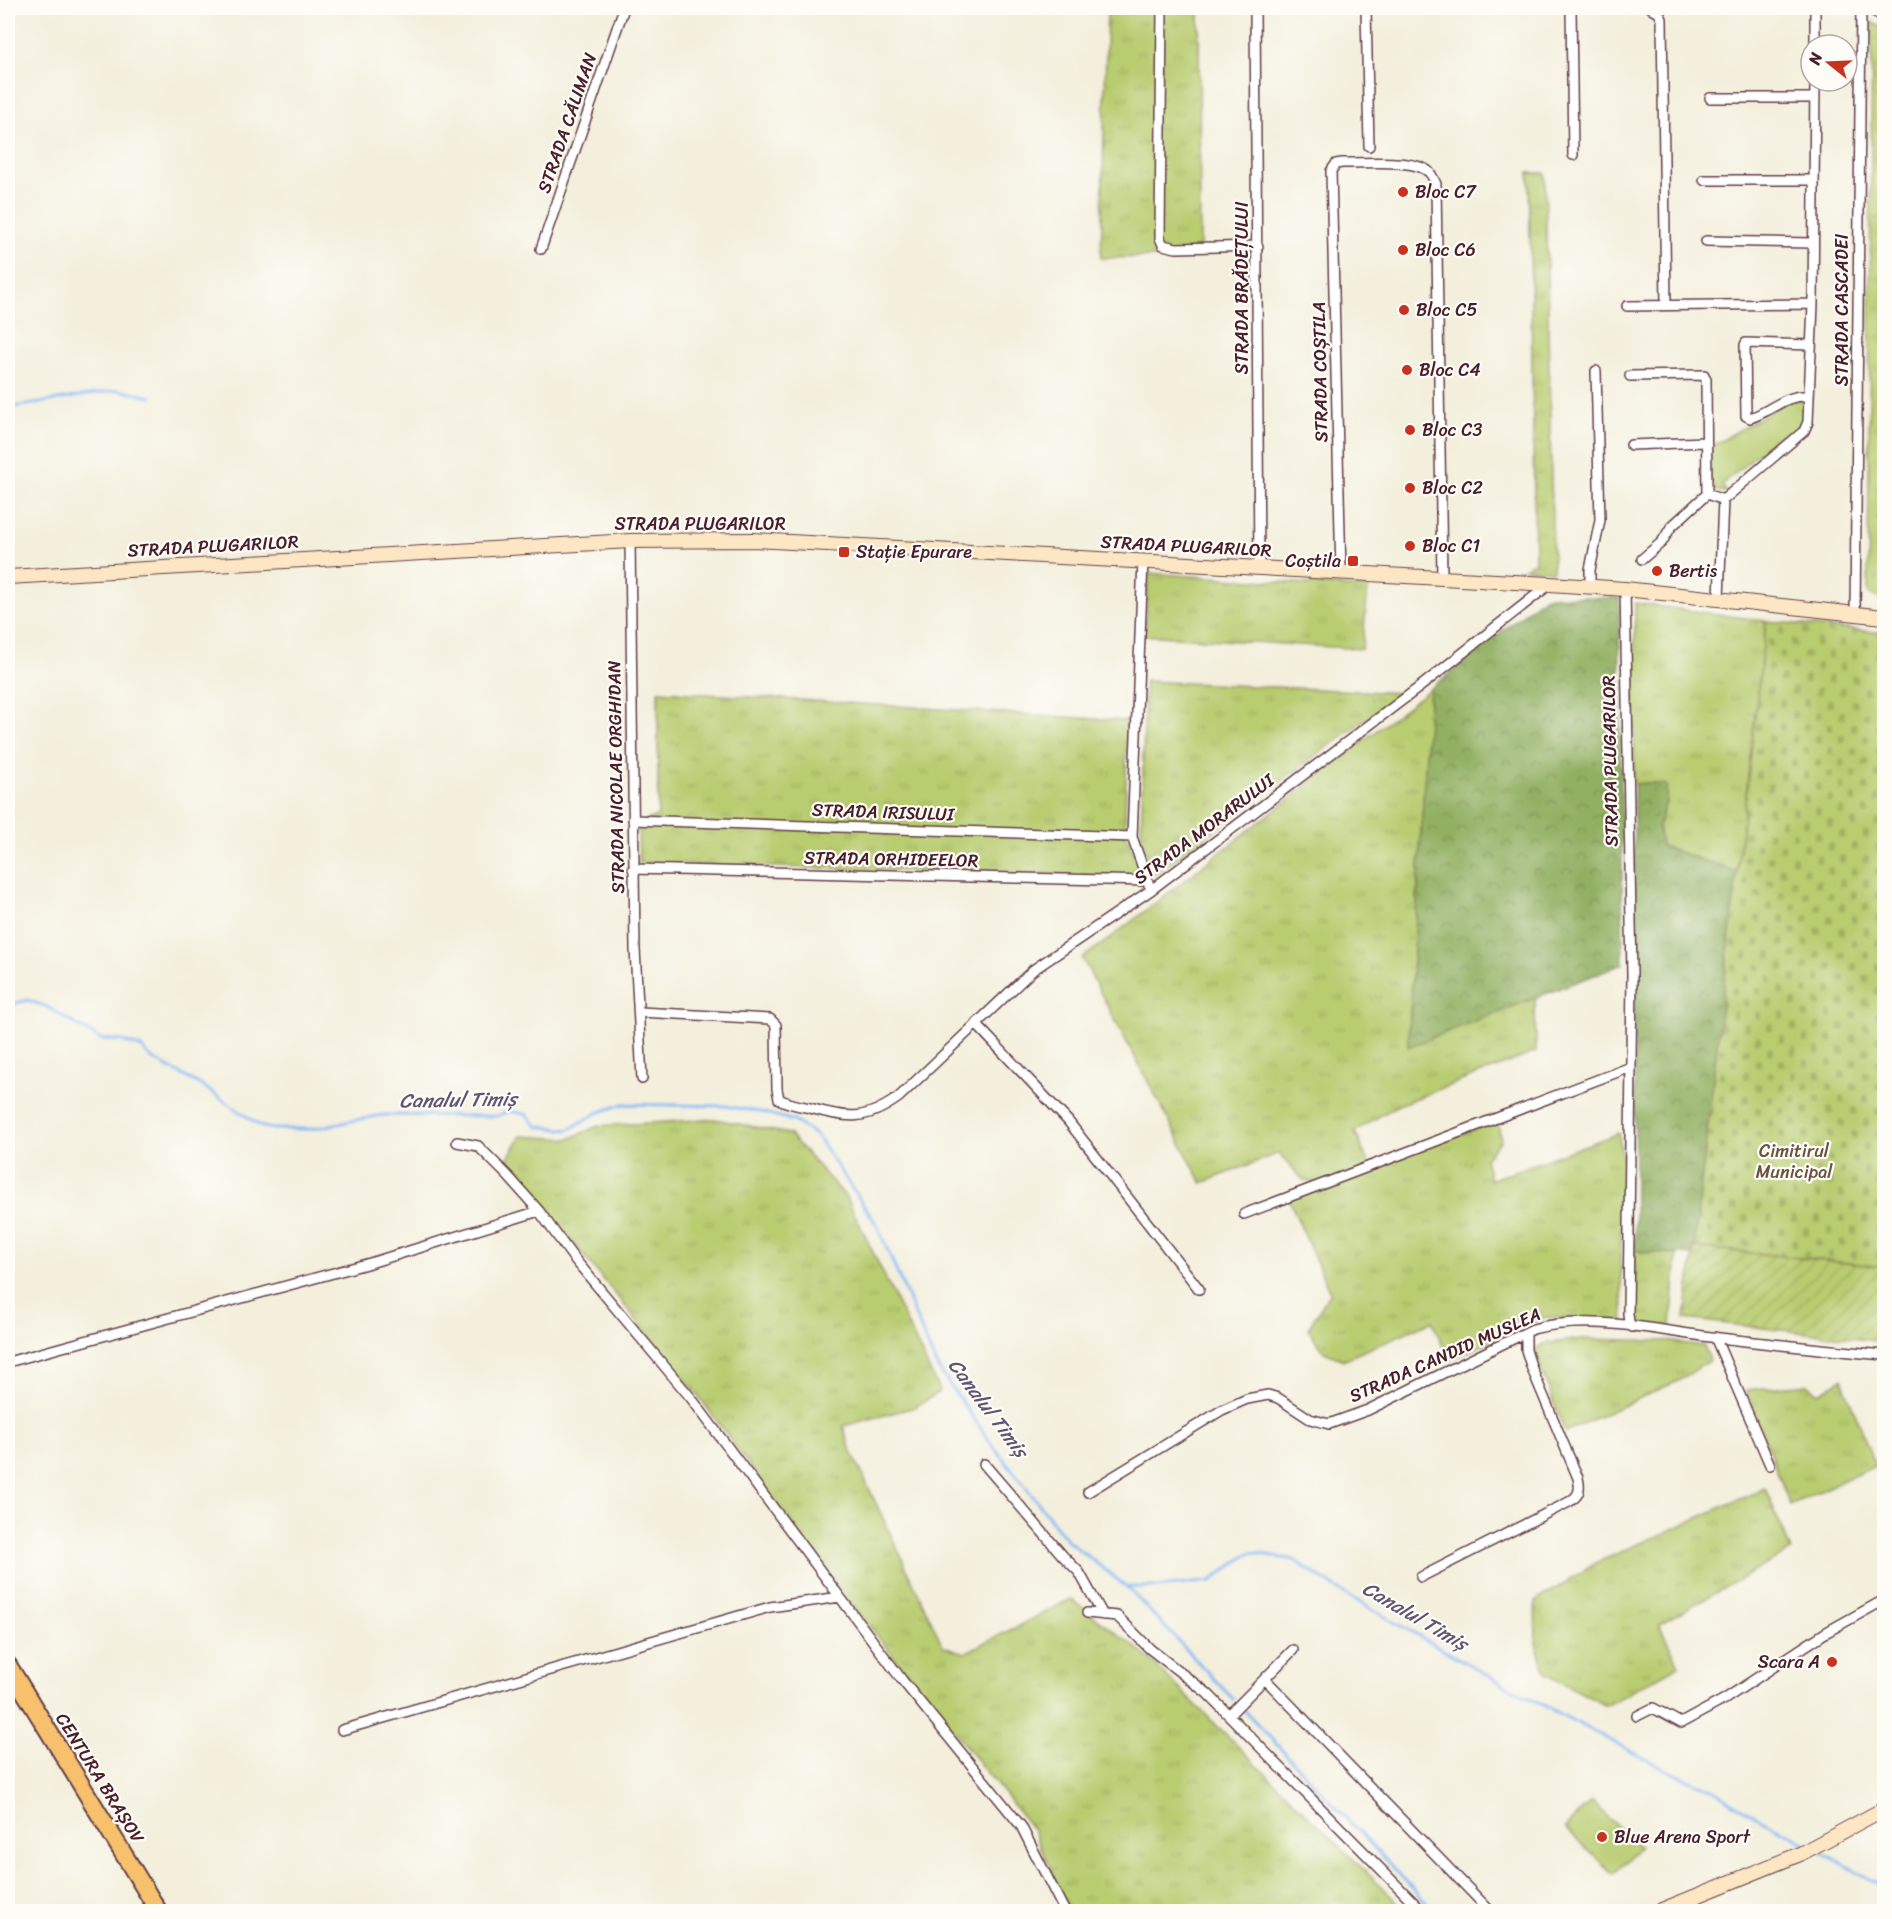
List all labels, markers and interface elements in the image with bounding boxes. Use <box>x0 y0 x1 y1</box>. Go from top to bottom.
north arrow <box>1799 33 1859 93</box>
street label: STRADA CĂLIMAN <box>528 48 606 198</box>
text: N <box>1799 48 1831 69</box>
place label: Bloc C7 <box>1415 176 1478 208</box>
marker: Bloc C7 <box>1396 185 1410 199</box>
street label: STRADA BRĂDEȚULUI <box>1226 201 1258 374</box>
street label: STRADA CASCADEI <box>1826 233 1858 386</box>
place label: Bloc C6 <box>1415 234 1476 266</box>
marker: Bloc C6 <box>1396 243 1410 257</box>
place label: Bloc C5 <box>1416 294 1478 326</box>
street label: STRADA COȘTILA <box>1303 301 1337 443</box>
marker: Bloc C5 <box>1397 303 1411 317</box>
place label: Bloc C4 <box>1419 354 1481 386</box>
marker: Bloc C4 <box>1400 363 1414 377</box>
place label: Bloc C3 <box>1422 414 1483 446</box>
marker: Bloc C3 <box>1403 423 1417 437</box>
place label: Bloc C2 <box>1422 472 1483 504</box>
marker: Bloc C2 <box>1403 481 1417 495</box>
street label: STRADA PLUGARILOR <box>614 508 786 540</box>
street label: STRADA PLUGARILOR <box>127 526 299 566</box>
street label: STRADA PLUGARILOR <box>1100 526 1272 566</box>
place label: Bloc C1 <box>1422 530 1481 562</box>
place label: Stație Epurare <box>856 536 972 568</box>
marker: Bloc C1 <box>1403 539 1417 553</box>
marker: Stație Epurare <box>837 545 851 559</box>
place label: Coștila <box>1285 545 1341 577</box>
marker: Coștila <box>1346 554 1360 568</box>
place label: Bertis <box>1669 555 1718 587</box>
marker: Bertis <box>1650 564 1664 578</box>
street label: STRADA NICOLAE ORGHIDAN <box>598 660 634 894</box>
street label: STRADA PLUGARILOR <box>1593 675 1627 847</box>
street label: STRADA MORARULUI <box>1127 764 1283 893</box>
street label: STRADA IRISULUI <box>811 794 957 831</box>
street label: STRADA ORHIDEELOR <box>803 841 979 877</box>
water label: Canalul Timiș <box>399 1081 520 1119</box>
park label: Cimitirul Municipal <box>1756 1135 1833 1188</box>
street label: STRADA CANDID MUSLEA <box>1344 1298 1546 1412</box>
water label: Canalul Timiș <box>939 1351 1039 1468</box>
water label: Canalul Timiș <box>1355 1571 1477 1662</box>
place label: Scara A <box>1758 1646 1820 1678</box>
marker: Scara A <box>1825 1655 1839 1669</box>
street label: CENTURA BRAȘOV <box>47 1706 153 1850</box>
place label: Blue Arena Sport <box>1614 1821 1751 1853</box>
marker: Blue Arena Sport <box>1595 1830 1609 1844</box>

